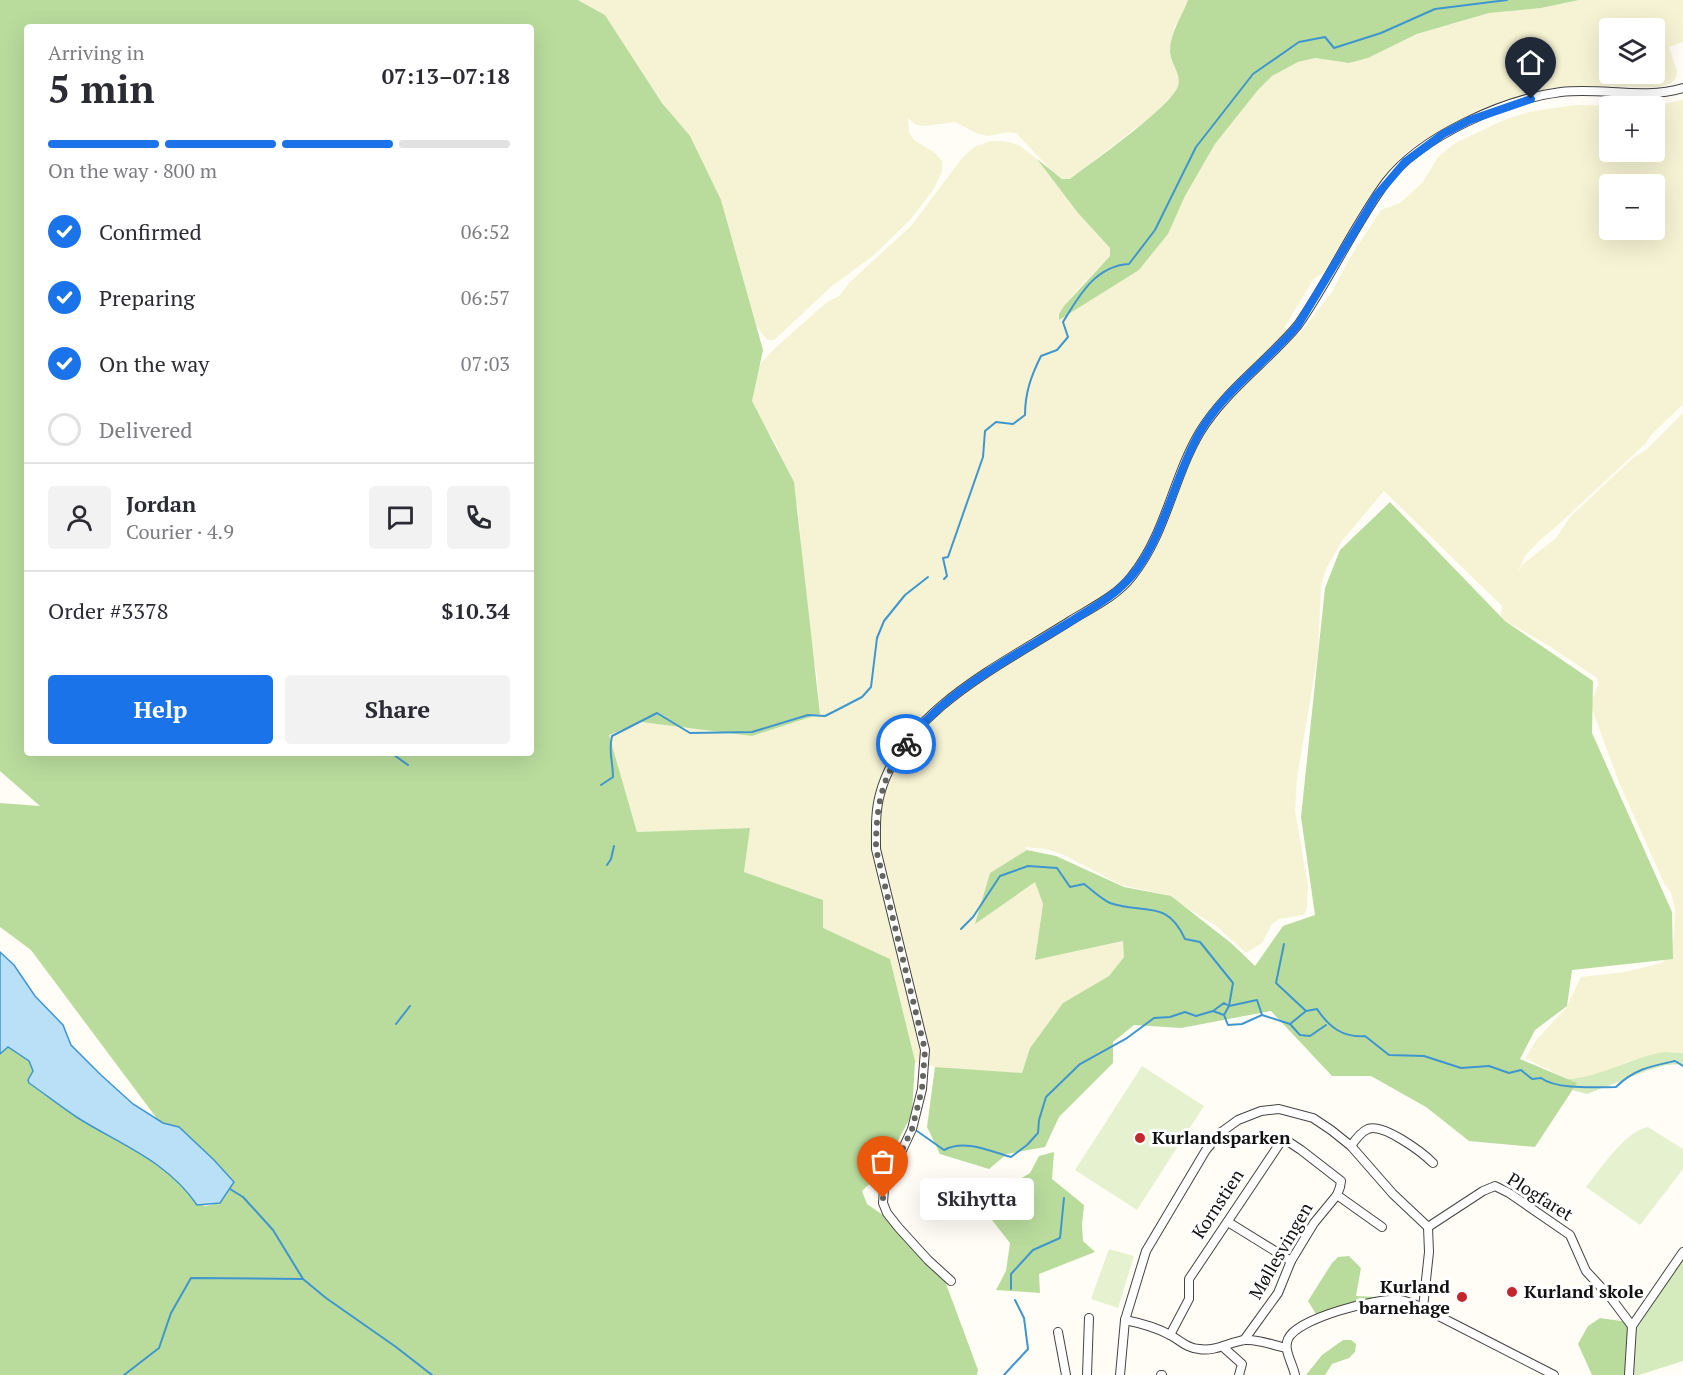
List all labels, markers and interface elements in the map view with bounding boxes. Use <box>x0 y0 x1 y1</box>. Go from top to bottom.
map controls <box>1599 18 1665 240</box>
button: layers <box>1599 18 1665 84</box>
pin <box>1505 37 1556 99</box>
text: Arriving in <box>48 39 144 66</box>
icon: home <box>1514 46 1547 79</box>
text: 07:13–07:18 <box>382 61 510 90</box>
text: 5 min <box>48 62 155 114</box>
button: + <box>1599 96 1665 162</box>
text: On the way · 800 m <box>48 157 217 184</box>
button: − <box>1599 174 1665 240</box>
icon: check <box>48 215 81 248</box>
text: Confirmed <box>99 217 202 246</box>
text: 06:52 <box>461 218 510 245</box>
icon: check <box>48 281 81 314</box>
text: Preparing <box>99 283 195 312</box>
text: 06:57 <box>461 284 510 311</box>
icon: check <box>48 347 81 380</box>
text: On the way <box>99 349 209 378</box>
text: 07:03 <box>461 350 510 377</box>
text: Delivered <box>99 415 192 444</box>
button: person <box>48 486 111 549</box>
button: chat <box>369 486 432 549</box>
button: phone <box>447 486 510 549</box>
text: Jordan <box>126 489 196 518</box>
text: Courier · 4.9 <box>126 518 234 545</box>
text: Order #3378 <box>48 596 168 625</box>
text: $10.34 <box>441 596 510 625</box>
button: Help <box>48 675 273 744</box>
button: Share <box>285 675 510 744</box>
courier <box>876 714 936 774</box>
icon: bike <box>890 728 923 761</box>
place label: Kurlandsparken <box>1152 1125 1291 1149</box>
marker: Kurlandsparken <box>1133 1131 1147 1145</box>
pin <box>857 1136 908 1198</box>
icon: bag <box>866 1145 899 1178</box>
street label: Kornstien <box>1186 1164 1249 1243</box>
street label: Plogfaret <box>1503 1167 1578 1226</box>
callout: Skihytta <box>919 1177 1033 1219</box>
text: Skihytta <box>937 1185 1017 1212</box>
street label: Møllesvingen <box>1243 1198 1318 1303</box>
place label: Kurland barnehage <box>1358 1274 1450 1319</box>
place label: Kurland skole <box>1524 1279 1644 1303</box>
marker: Kurland skole <box>1505 1285 1519 1299</box>
marker: Kurland barnehage <box>1455 1290 1469 1304</box>

